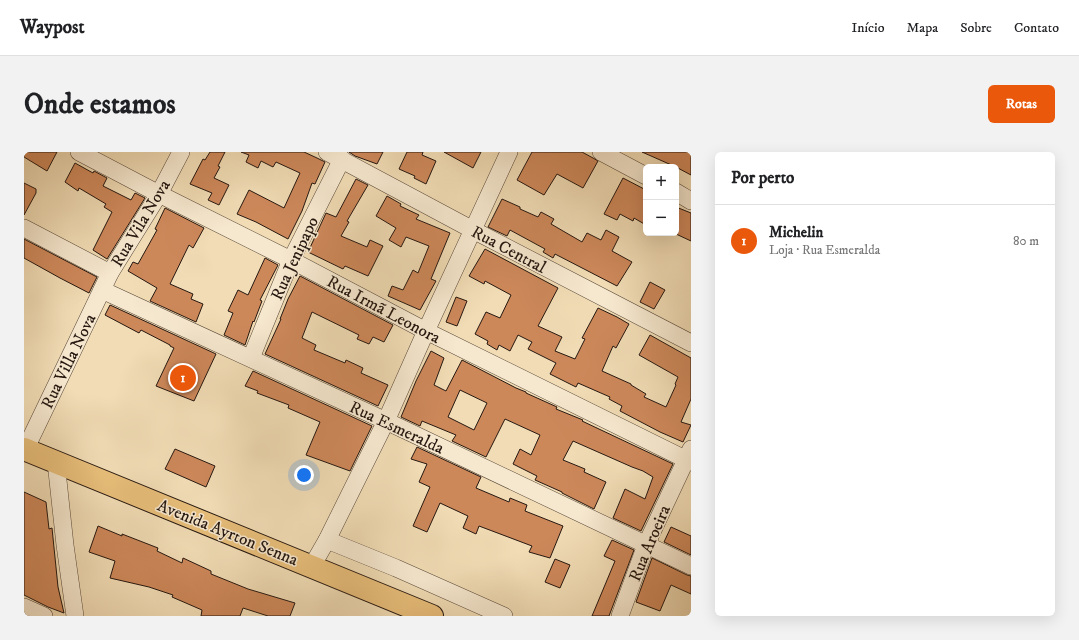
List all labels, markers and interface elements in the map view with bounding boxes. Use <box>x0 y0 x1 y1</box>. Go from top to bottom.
text: Waypost <box>20 16 84 39</box>
text: Início <box>851 19 885 37</box>
text: Mapa <box>907 19 938 37</box>
text: Sobre <box>960 19 992 37</box>
text: Contato <box>1014 19 1059 37</box>
button: Rotas <box>988 85 1055 123</box>
text: Onde estamos <box>24 87 176 122</box>
map controls <box>643 164 679 236</box>
button: + <box>643 164 679 200</box>
text: Por perto <box>731 167 794 189</box>
street label: Rua Vila Nova <box>106 175 176 271</box>
button: − <box>643 200 679 236</box>
street label: Rua Jenipapo <box>266 213 324 304</box>
street label: Rua Central <box>467 221 550 279</box>
text: Michelin <box>769 223 823 242</box>
text: 1 <box>742 233 746 249</box>
text: 80 m <box>1013 233 1039 249</box>
text: Loja · Rua Esmeralda <box>769 242 880 258</box>
street label: Rua Irmã Leonora <box>323 271 445 349</box>
street label: Rua Villa Nova <box>36 310 102 413</box>
pin: 1 <box>170 363 196 393</box>
street label: Rua Esmeralda <box>346 396 448 460</box>
your location <box>294 465 314 485</box>
street label: Avenida Ayrton Senna <box>154 495 302 571</box>
street label: Rua Aroeira <box>624 501 676 585</box>

